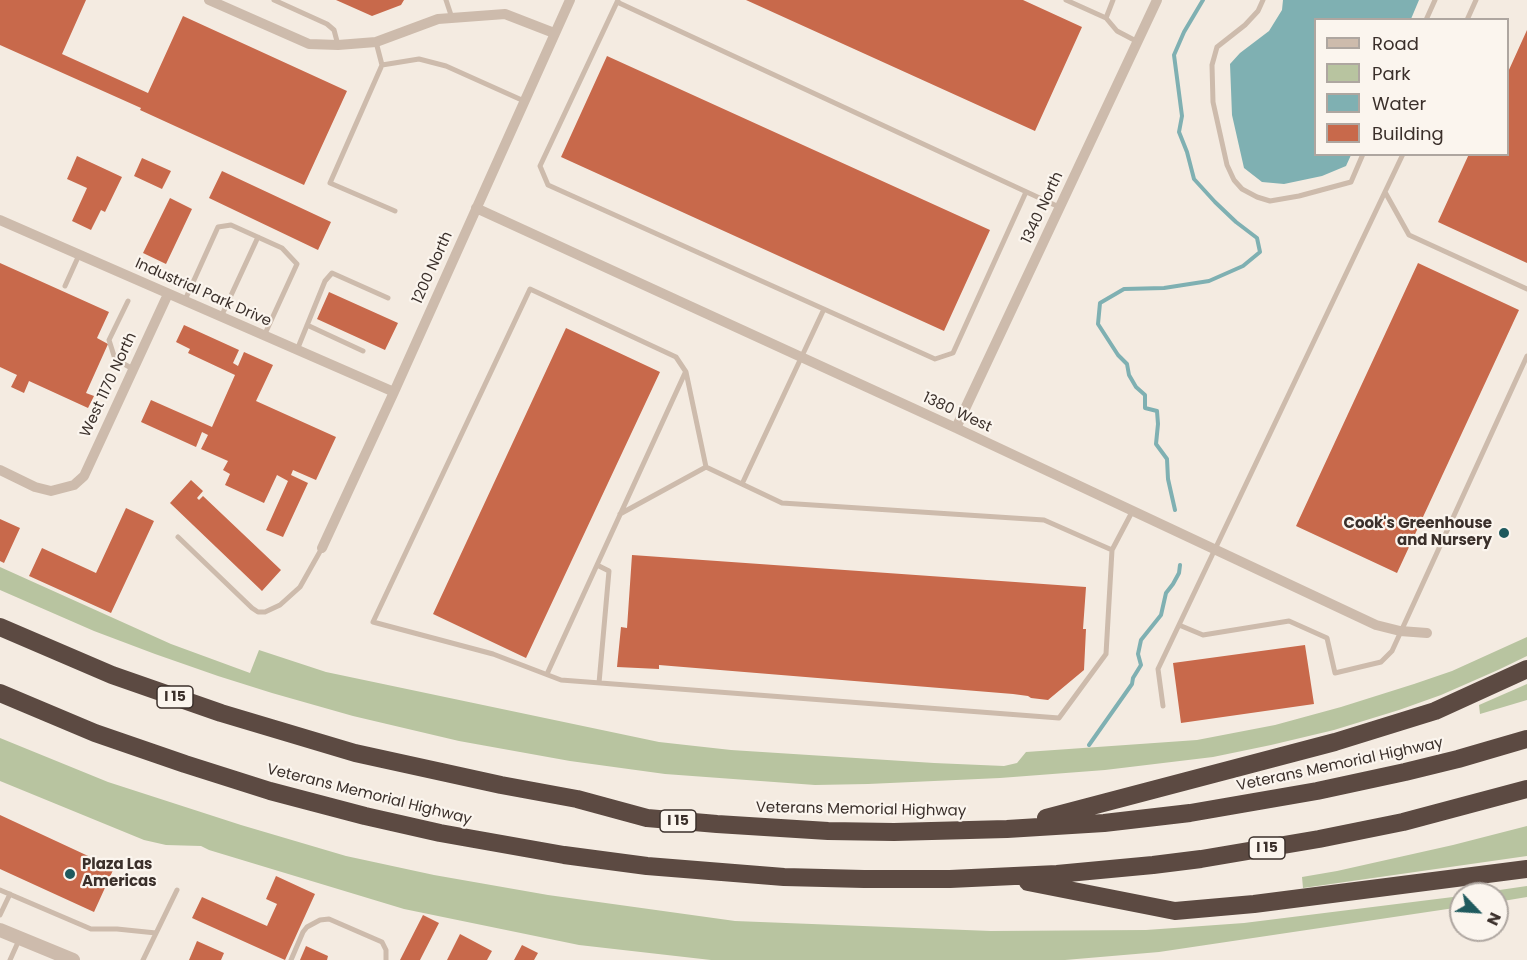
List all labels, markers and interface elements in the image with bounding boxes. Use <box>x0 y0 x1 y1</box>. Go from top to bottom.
legend <box>1314 18 1509 156</box>
text: Road <box>1372 31 1419 56</box>
text: Park <box>1372 61 1411 86</box>
text: Water <box>1372 91 1426 116</box>
text: Building <box>1372 121 1444 146</box>
street label: 1340 North <box>1019 169 1067 247</box>
street label: 1200 North <box>409 229 457 307</box>
street label: Industrial Park Drive <box>132 255 274 331</box>
street label: West 1170 North <box>77 330 141 440</box>
street label: 1380 West <box>920 389 994 437</box>
place label: Cook's Greenhouse and Nursery <box>1344 515 1492 550</box>
marker: Cook's Greenhouse and Nursery <box>1497 526 1511 540</box>
road number: I 15 <box>157 686 193 708</box>
street label: Veterans Memorial Highway <box>1235 734 1445 796</box>
street label: Veterans Memorial Highway <box>265 761 473 829</box>
street label: Veterans Memorial Highway <box>756 799 966 821</box>
road number: I 15 <box>660 810 696 832</box>
road number: I 15 <box>1249 837 1285 859</box>
place label: Plaza Las Americas <box>82 856 157 891</box>
marker: Plaza Las Americas <box>63 867 77 881</box>
north arrow <box>1449 882 1509 942</box>
text: N <box>1481 909 1507 929</box>

